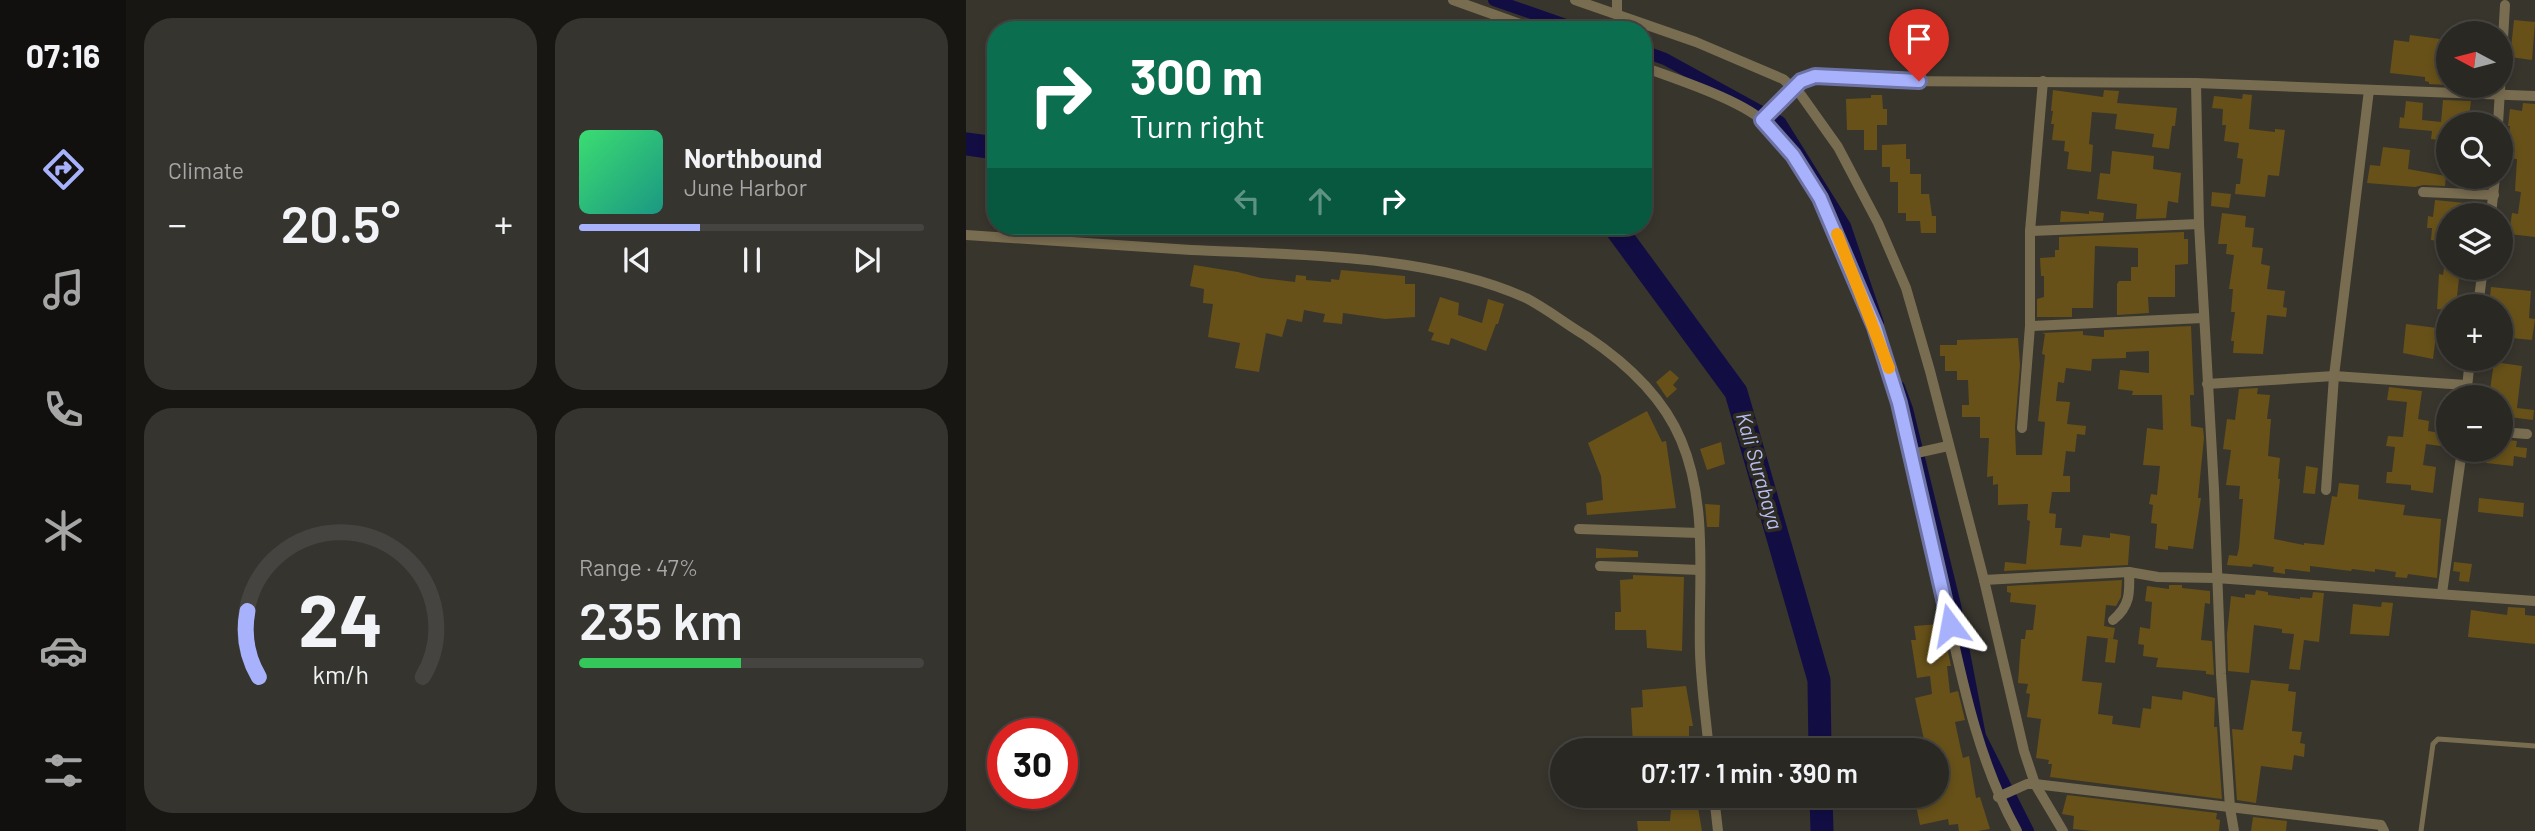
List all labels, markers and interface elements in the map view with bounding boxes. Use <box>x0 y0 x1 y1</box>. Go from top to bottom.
pin <box>1889 9 1949 81</box>
icon: arrive <box>1900 20 1938 58</box>
north arrow <box>2436 21 2513 98</box>
map controls <box>2436 21 2513 462</box>
text: 07:16 <box>26 36 100 74</box>
text: 300 m <box>1130 46 1263 105</box>
icon: right <box>1015 49 1106 140</box>
text: Turn right <box>1130 106 1265 144</box>
button: search <box>2436 112 2513 189</box>
text: Northbound <box>684 142 822 173</box>
icon: directions <box>39 145 88 194</box>
text: Climate <box>168 156 244 184</box>
text: June Harbor <box>684 173 807 201</box>
icon: left <box>1228 182 1266 220</box>
icon: ahead <box>1301 182 1339 220</box>
icon: right <box>1374 182 1412 220</box>
text: 20.5° <box>281 191 400 253</box>
text: − <box>168 200 187 246</box>
text: + <box>494 200 513 246</box>
button: layers <box>2436 203 2513 280</box>
icon: previous <box>618 241 656 279</box>
icon: pause <box>733 241 771 279</box>
icon: next <box>848 241 886 279</box>
icon: music <box>39 265 88 314</box>
button: + <box>2436 294 2513 371</box>
icon: phone <box>39 385 88 434</box>
button: − <box>2436 385 2513 462</box>
water label: Kali Surabaya <box>1732 409 1789 532</box>
icon: climate <box>39 506 88 555</box>
text: Range · 47% <box>579 553 698 581</box>
text: 24 <box>298 574 383 662</box>
text: 235 km <box>579 588 743 650</box>
position arrow <box>1913 588 1987 662</box>
icon: car <box>39 626 88 675</box>
text: km/h <box>312 658 369 688</box>
speed limit sign: 30 <box>987 718 1078 809</box>
icon: filters <box>39 746 88 795</box>
text: 07:17 · 1 min · 390 m <box>1641 757 1858 788</box>

